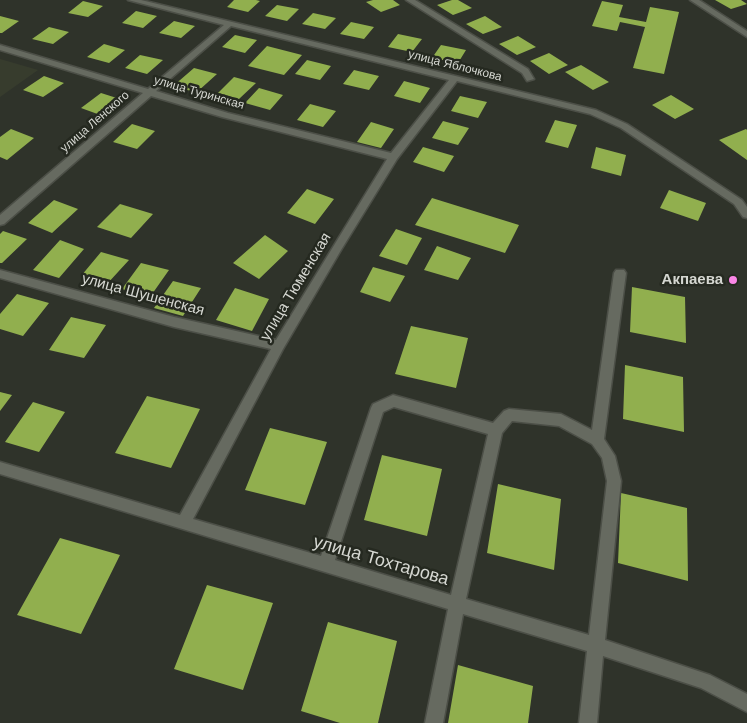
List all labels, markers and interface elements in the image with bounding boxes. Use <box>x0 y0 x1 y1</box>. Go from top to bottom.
street label: улица Яблочкова <box>407 47 503 85</box>
street label: улица Туринская <box>152 73 246 113</box>
street label: улица Ленского <box>58 88 132 156</box>
street label: улица Тюменская <box>257 230 335 344</box>
street label: улица Шушенская <box>80 270 206 320</box>
place label: Акпаева <box>662 271 723 289</box>
marker: Акпаева <box>727 274 739 286</box>
street label: улица Тохтарова <box>311 531 451 591</box>

